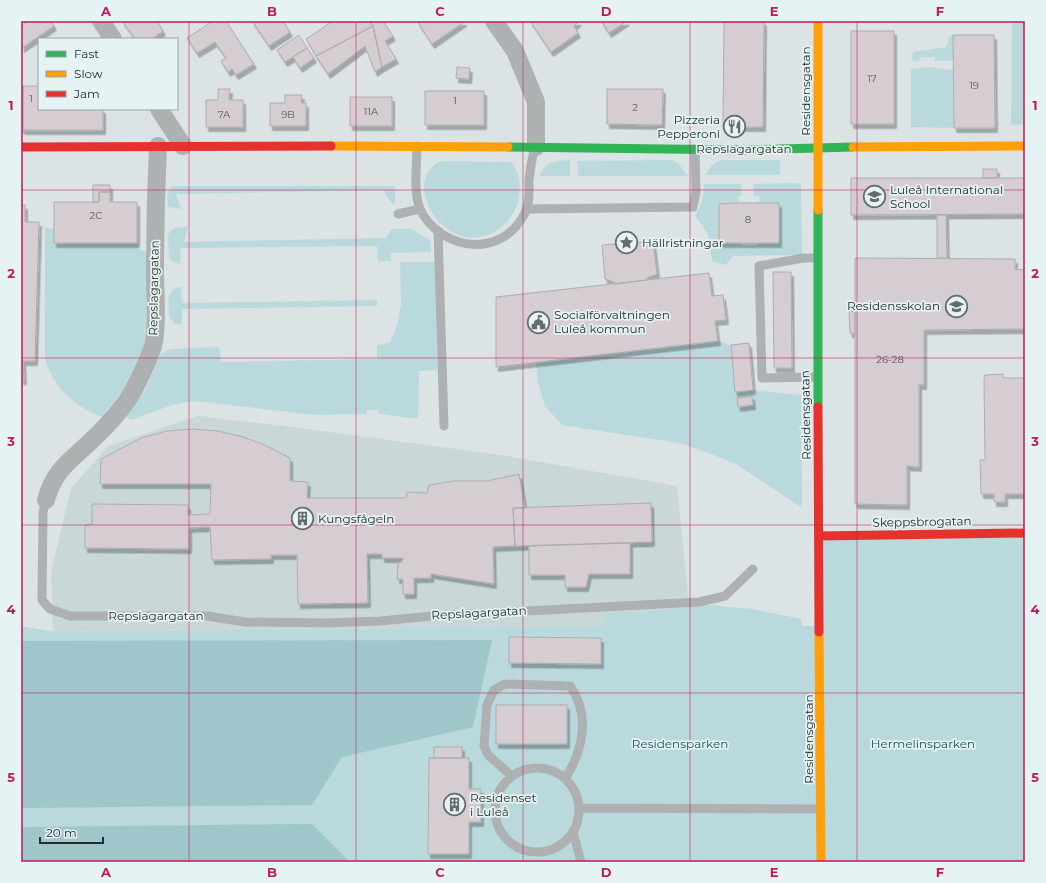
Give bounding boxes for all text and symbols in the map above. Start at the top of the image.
text: A [100,3,112,19]
text: B [267,3,277,19]
text: C [435,3,445,19]
text: D [601,3,612,19]
text: E [770,3,779,19]
text: F [936,3,944,19]
legend [38,38,178,110]
text: Fast [74,46,99,61]
street label: Residensgatan [798,46,813,136]
text: Slow [74,66,103,81]
house number: 17 [867,72,877,85]
house number: 19 [969,79,979,92]
text: Jam [73,86,100,101]
house number: 1 [29,92,33,105]
house number: 1 [453,94,457,107]
text: 1 [8,97,14,113]
text: 1 [1032,97,1038,113]
house number: 2 [632,101,638,114]
house number: 11A [364,105,379,118]
house number: 7A [218,108,231,121]
house number: 9B [281,108,295,121]
place label: Pizzeria Pepperoni [657,112,720,141]
restaurant icon: Pizzeria Pepperoni [722,114,748,140]
street label: Repslagargatan [696,141,792,156]
place label: Luleå International School [890,182,1003,211]
school or university icon: Luleå International School [862,184,888,210]
house number: 2C [90,209,102,222]
house number: 8 [745,213,751,226]
place icon: Hällristningar [614,230,640,256]
place label: Hällristningar [642,235,724,250]
street label: Repslagargatan [145,240,162,336]
text: 2 [7,265,15,281]
text: 2 [1031,265,1039,281]
school or university icon: Residensskolan [943,293,969,319]
place label: Residensskolan [847,298,940,313]
place label: Socialförvaltningen Luleå kommun [554,307,670,336]
public building icon: Socialförvaltningen Luleå kommun [526,309,552,335]
house number: 26-28 [876,353,904,366]
street label: Residensgatan [797,370,814,460]
text: 3 [6,433,15,449]
text: 3 [1030,433,1039,449]
building icon: Kungsfågeln [290,506,316,532]
place label: Kungsfågeln [318,511,394,526]
street label: Skeppsbrogatan [872,513,972,530]
text: 4 [7,601,16,617]
text: 4 [1031,601,1040,617]
street label: Repslagargatan [431,603,527,622]
street label: Repslagargatan [108,608,204,623]
street label: Residensgatan [801,694,816,784]
park label: Residensparken [632,736,728,751]
park label: Hermelinsparken [871,736,975,751]
text: 5 [7,769,15,785]
text: 5 [1031,769,1039,785]
place label: Residenset i Luleå [470,790,537,819]
building icon: Residenset i Luleå [442,792,468,818]
scale bar [40,819,103,845]
text: 20 m [46,825,77,840]
text: A [100,864,112,880]
text: B [267,864,277,880]
text: C [435,864,445,880]
text: D [601,864,612,880]
text: E [770,864,779,880]
text: F [936,864,944,880]

